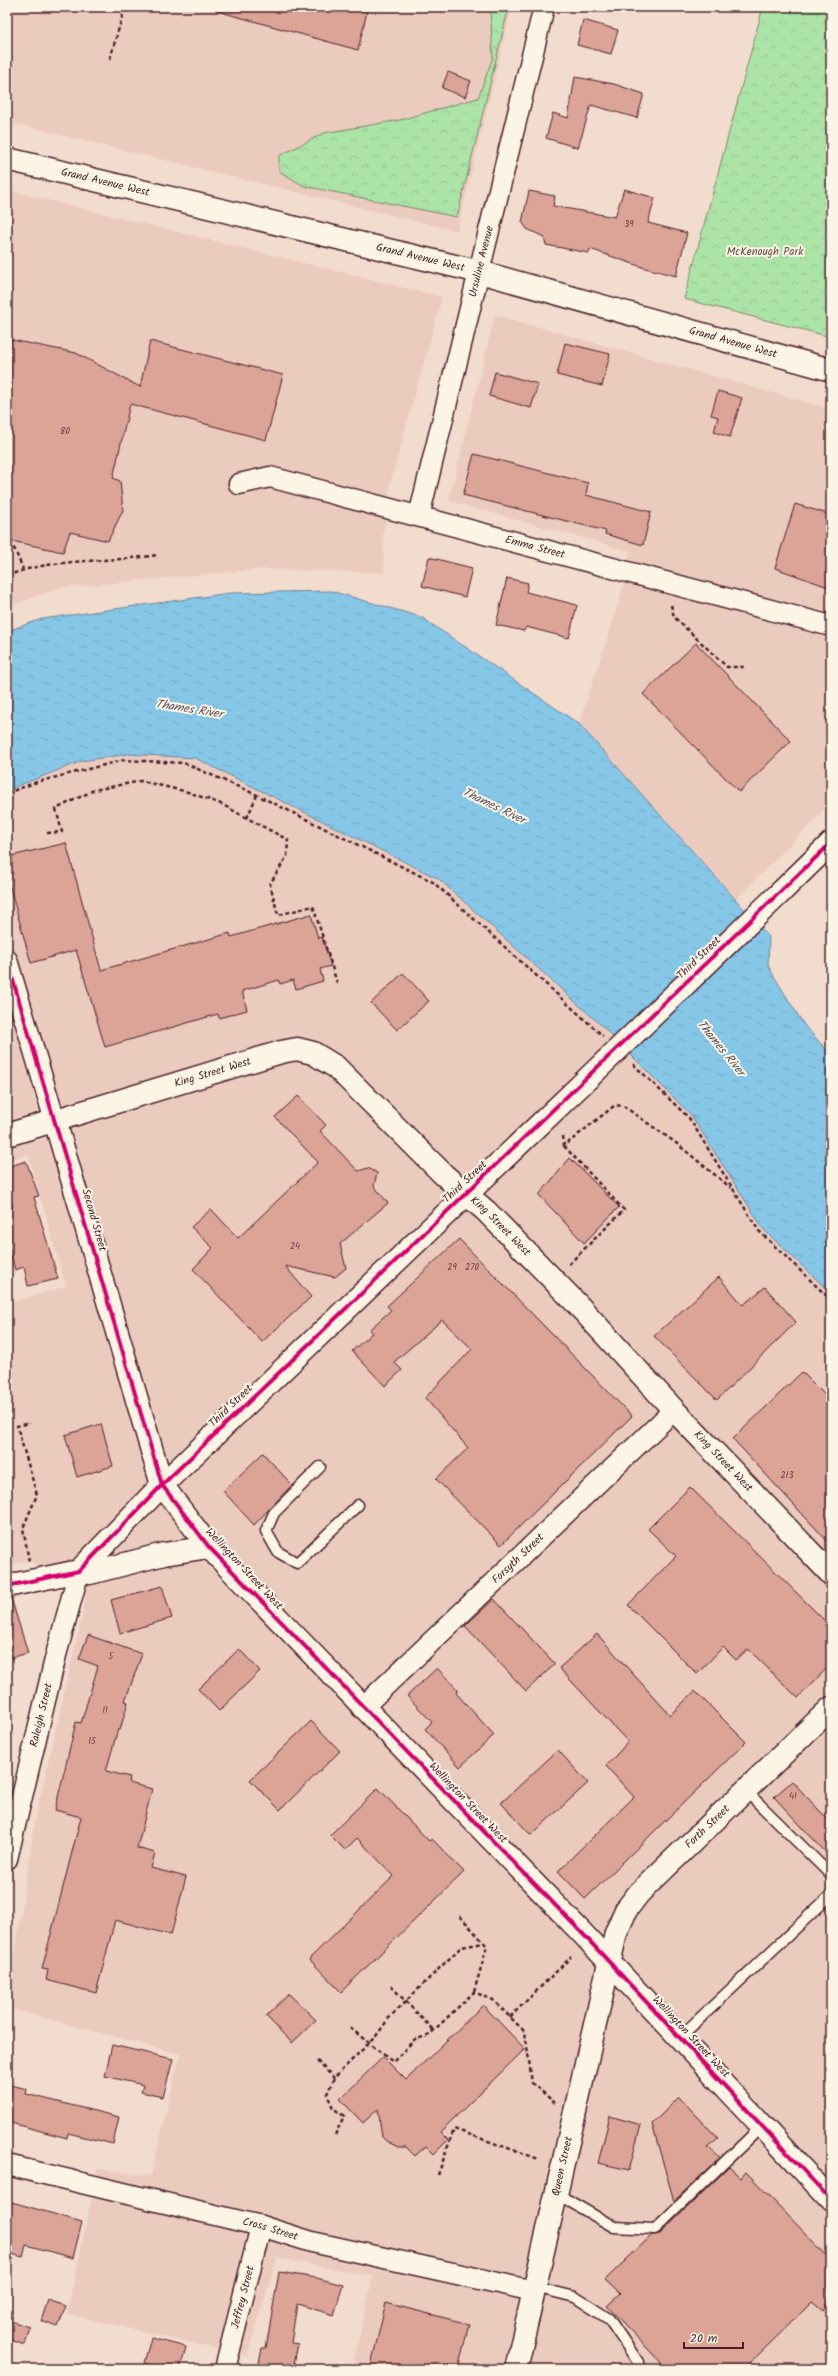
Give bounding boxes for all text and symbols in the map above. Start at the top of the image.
street label: Grand Avenue West [59,163,152,202]
house number: 39 [624,217,634,232]
street label: Ursuline Avenue [464,224,499,299]
street label: Grand Avenue West [374,238,467,277]
park label: McKenough Park [727,243,804,261]
street label: Grand Avenue West [687,322,780,364]
house number: 80 [60,424,70,439]
street label: Emma Street [503,531,568,564]
water label: Thames River [154,694,227,724]
water label: Thames River [459,783,531,831]
street label: Third Street [673,932,726,984]
water label: Thames River [692,1016,752,1083]
street label: King Street West [172,1052,254,1093]
street label: Third Street [438,1156,492,1208]
street label: Second Street [76,1187,112,1254]
street label: King Street West [466,1192,535,1261]
house number: 24 [290,1239,300,1254]
house number: 29 [447,1260,457,1275]
house number: 270 [465,1260,479,1275]
street label: Third Street [205,1380,258,1432]
street label: King Street West [689,1426,758,1497]
house number: 213 [780,1468,794,1483]
street label: Wellington Street West [201,1524,288,1615]
street label: Forsyth Street [488,1529,549,1588]
house number: 5 [109,1649,115,1664]
street label: Raleigh Street [25,1680,58,1749]
house number: 11 [102,1703,108,1718]
house number: 15 [88,1734,97,1749]
street label: Wellington Street West [424,1758,512,1848]
house number: 41 [789,1789,797,1804]
street label: Forth Street [681,1800,735,1853]
street label: Wellington Street West [648,1992,735,2083]
street label: Queen Street [547,2134,578,2198]
street label: Cross Street [241,2213,301,2246]
street label: Jeffrey Street [226,2263,260,2331]
scale bar [684,2324,743,2350]
text: 20 m [690,2329,718,2348]

